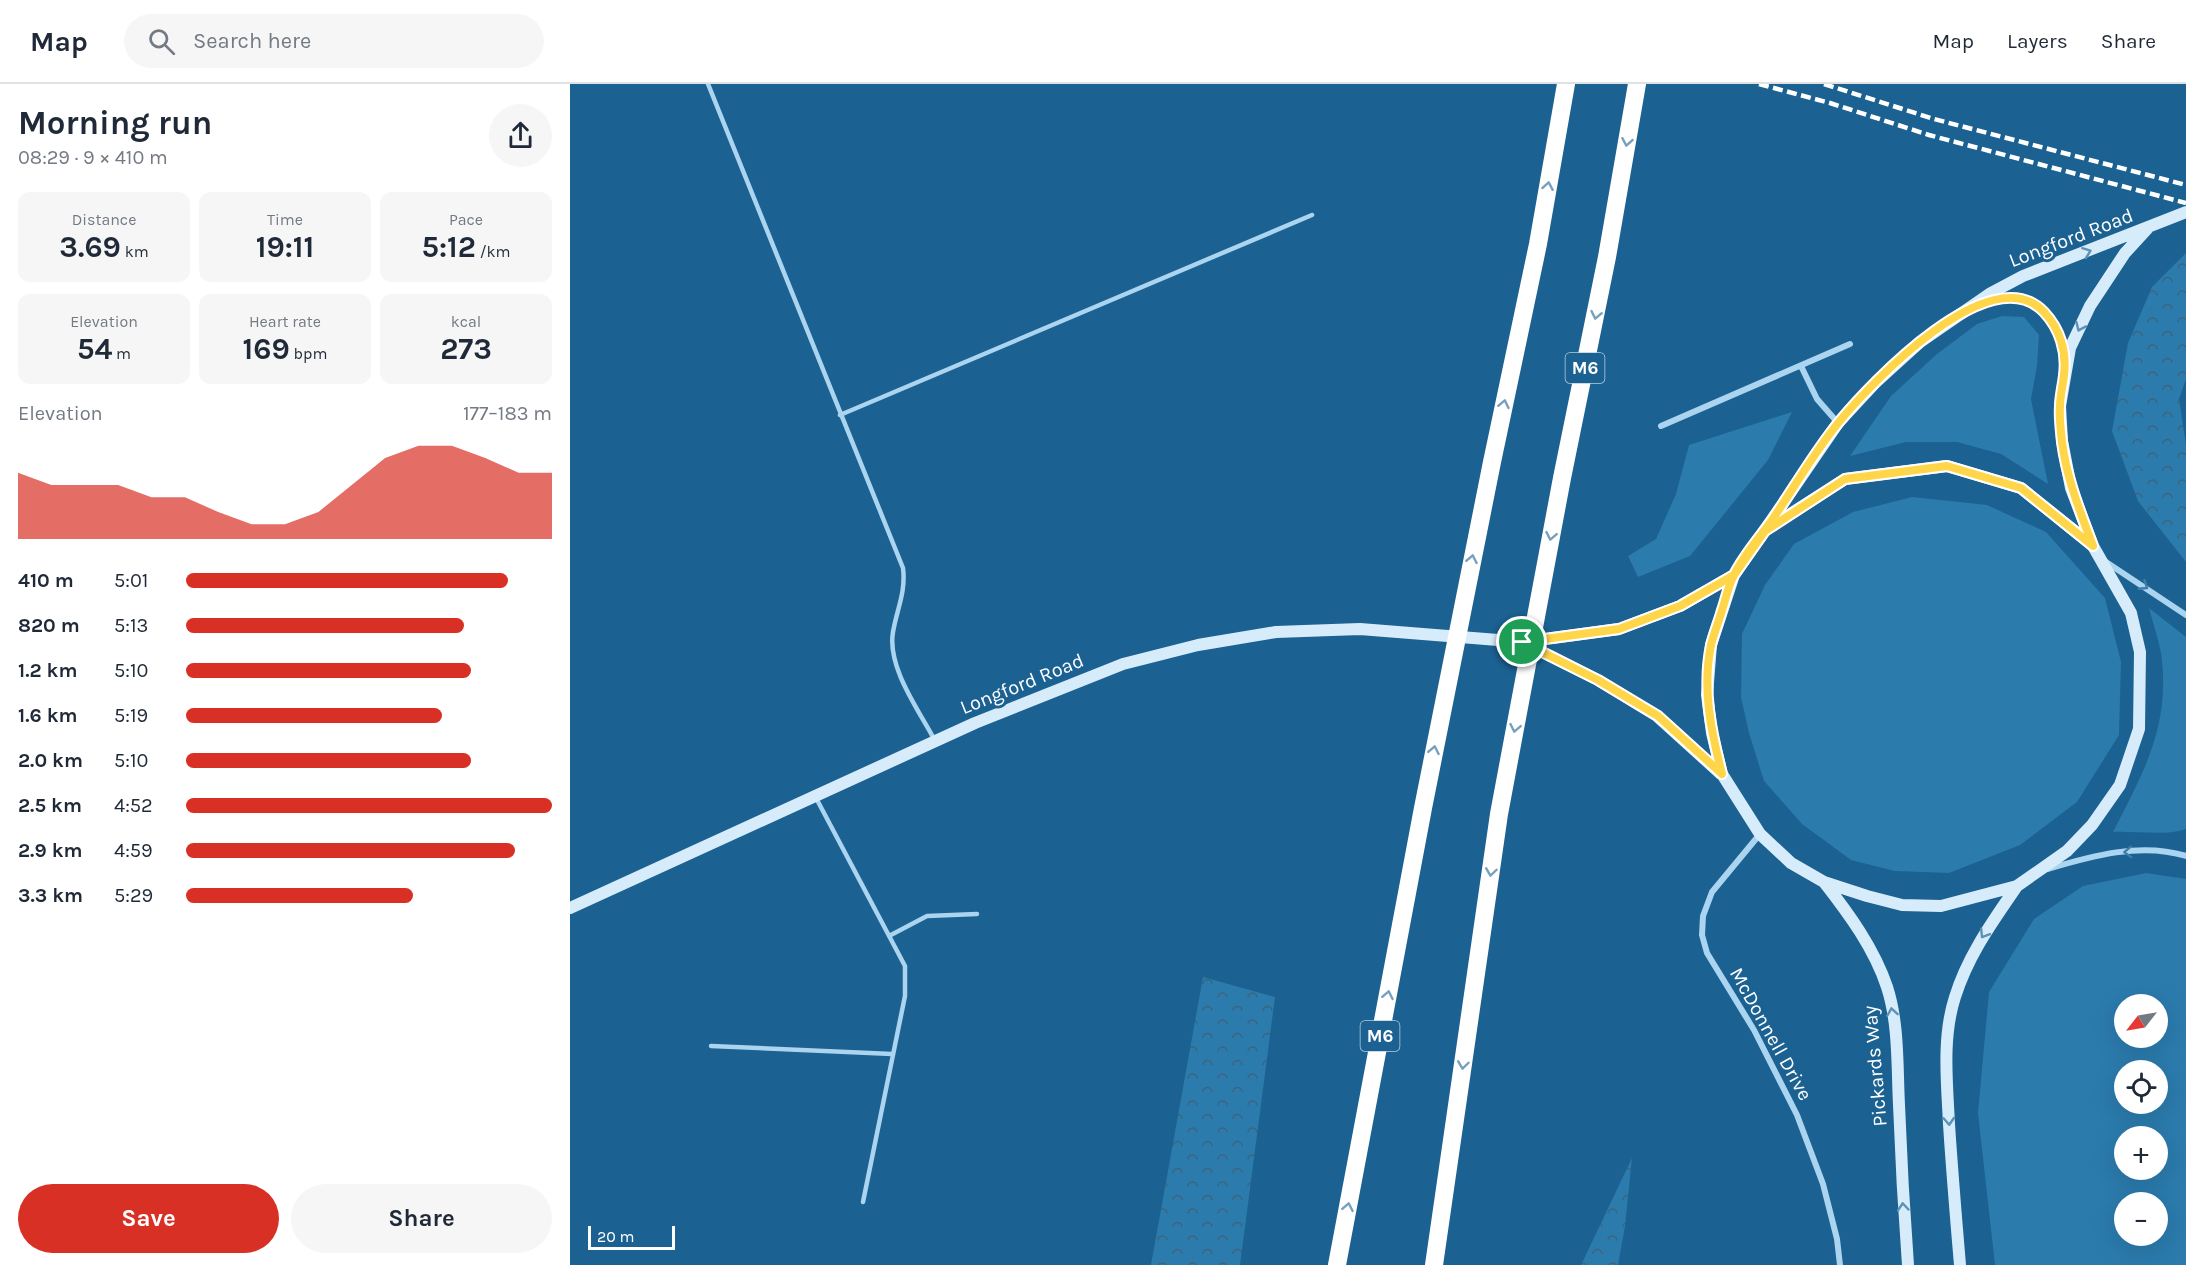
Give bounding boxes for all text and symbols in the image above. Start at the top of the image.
search box [124,14,544,68]
text: Map [30,25,88,58]
icon: search [145,25,178,58]
text: Search here [193,28,311,54]
text: Map [1932,29,1974,53]
text: Layers [2007,29,2068,53]
text: Share [2101,29,2156,53]
text: Morning run [18,104,212,142]
button: share [489,104,552,167]
one-way arrow [1622,137,1634,146]
text: 08:29 · 9 × 410 m [18,146,168,169]
one-way arrow [1542,182,1554,191]
street label: Longford Road [2006,204,2136,272]
text: Distance [72,210,136,229]
text: Time [267,210,303,229]
text: Pace [449,210,483,229]
text: 3.69 [59,229,121,265]
text: 19:11 [256,229,314,265]
text: 5:12 [421,229,476,265]
text: km [121,242,149,261]
text: /km [476,242,511,261]
one-way arrow [2081,246,2092,259]
one-way arrow [1590,309,1603,319]
text: Elevation [70,312,138,331]
text: Heart rate [249,312,321,331]
text: kcal [451,312,481,331]
one-way arrow [2075,321,2087,332]
text: 54 [77,331,112,367]
text: 169 [243,331,290,367]
text: 273 [440,331,492,367]
text: m [112,344,131,363]
text: bpm [290,344,327,363]
road number: M6 [1566,353,1604,383]
one-way arrow [1497,400,1510,410]
text: Elevation [18,402,103,425]
text: 177–183 m [463,402,552,425]
one-way arrow [1545,531,1558,541]
one-way arrow [1465,554,1478,564]
text: 410 m [18,569,74,592]
text: 5:01 [114,569,148,592]
one-way arrow [2137,579,2148,590]
text: 820 m [18,614,80,637]
text: 5:13 [114,614,148,637]
pin [1496,616,1547,667]
icon: arrive [1505,625,1538,658]
street label: Longford Road [957,649,1087,719]
text: 1.2 km [18,659,77,682]
text: 5:10 [114,659,148,682]
text: 1.6 km [18,704,77,727]
text: 5:19 [114,704,148,727]
one-way arrow [1510,723,1522,732]
one-way arrow [1427,746,1440,756]
text: 2.0 km [18,749,83,772]
text: 5:10 [114,749,148,772]
text: 2.5 km [18,794,82,817]
text: 4:52 [114,794,153,817]
text: 2.9 km [18,839,82,862]
text: 4:59 [114,839,153,862]
one-way arrow [2123,846,2132,858]
one-way arrow [1486,867,1498,876]
text: 3.3 km [18,884,83,907]
text: 5:29 [114,884,153,907]
one-way arrow [1980,928,1992,938]
street label: McDonnell Drive [1725,963,1817,1105]
one-way arrow [1381,990,1394,1000]
north arrow [2114,994,2168,1048]
map controls [2114,994,2168,1246]
street label: Pickards Way [1858,1004,1892,1128]
one-way arrow [1887,1008,1899,1017]
road number: M6 [1360,1021,1400,1051]
one-way arrow [1458,1060,1470,1069]
button: locate [2114,1060,2168,1114]
one-way arrow [1943,1117,1956,1126]
button: + [2114,1126,2168,1180]
button: Save [18,1184,279,1253]
button: Share [291,1184,552,1253]
button: − [2114,1192,2168,1246]
one-way arrow [1897,1202,1910,1211]
one-way arrow [1341,1203,1354,1213]
scale bar [588,1223,675,1250]
text: 20 m [597,1227,635,1246]

